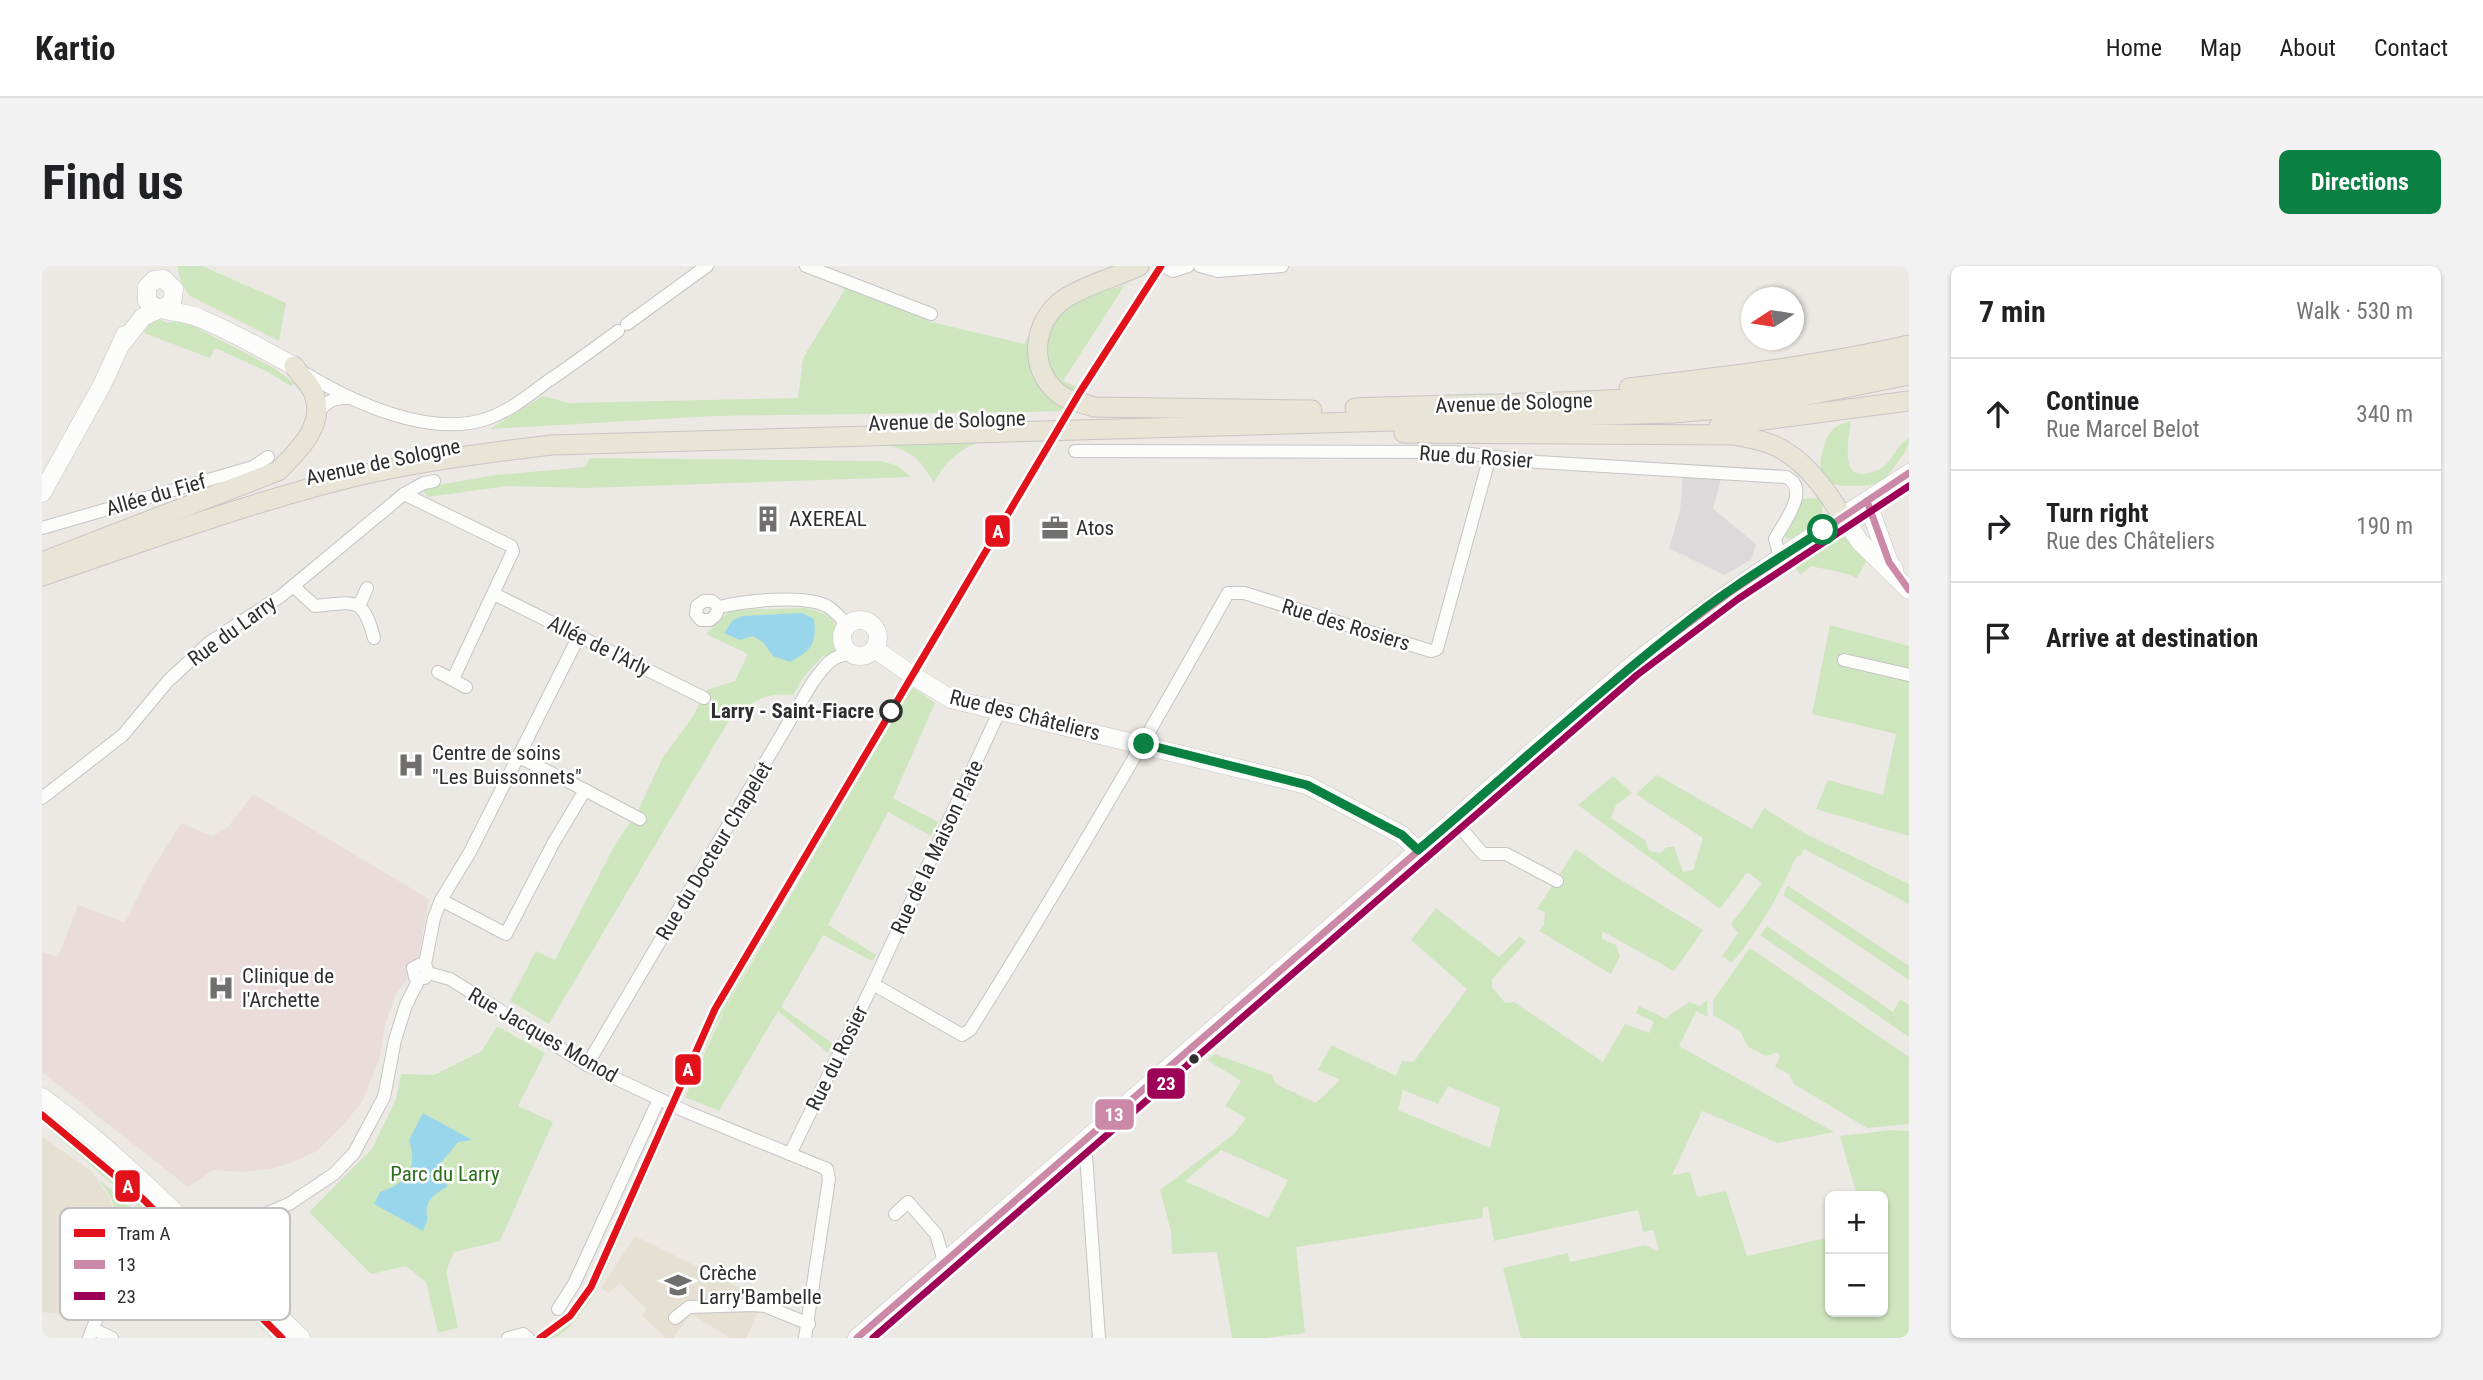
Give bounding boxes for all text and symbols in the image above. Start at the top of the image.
text: Kartio [35,29,115,68]
text: Home [2106,34,2162,62]
text: Map [2200,34,2242,62]
text: About [2280,34,2336,62]
text: Contact [2374,34,2448,62]
button: Directions [2279,150,2441,214]
text: Find us [42,154,184,211]
north arrow [1741,287,1804,350]
text: 7 min [1979,294,2046,329]
text: Walk · 530 m [2296,298,2413,325]
text: Continue [2046,386,2139,416]
street label: Avenue de Sologne [1435,388,1593,418]
icon: ahead [1979,395,2017,433]
text: 340 m [2356,401,2413,428]
street label: Avenue de Sologne [868,406,1026,436]
text: Rue Marcel Belot [2046,416,2200,443]
street label: Avenue de Sologne [303,434,463,490]
street label: Rue du Rosier [1418,441,1534,473]
street label: Allée du Fief [103,469,209,521]
text: Turn right [2046,498,2148,528]
building icon: AXEREAL [753,504,783,534]
place label: AXEREAL [789,507,867,531]
icon: right [1979,507,2017,545]
office icon: Atos [1040,513,1070,543]
text: 190 m [2356,513,2413,540]
line badge: A [984,514,1011,548]
route start [1807,514,1838,545]
place label: Atos [1076,516,1114,540]
text: A [992,520,1004,543]
text: Rue des Châteliers [2046,528,2215,555]
street label: Rue du Larry [183,591,281,671]
street label: Rue des Rosiers [1279,594,1413,656]
street label: Allée de l'Arly [544,611,654,681]
icon: arrive [1979,619,2017,657]
text: Arrive at destination [2046,623,2258,653]
street label: Rue des Châteliers [947,685,1103,745]
place label: Larry - Saint-Fiacre [711,699,874,723]
marker: Larry - Saint-Fiacre [880,700,902,722]
route end [1128,728,1159,759]
place label: Centre de soins "Les Buissonnets" [432,741,582,789]
hospital icon: Centre de soins "Les Buissonnets" [396,750,426,780]
street label: Rue de la Maison Plate [886,756,988,938]
street label: Rue du Docteur Chapelet [651,757,777,945]
place label: Clinique de l'Archette [242,964,334,1012]
hospital icon: Clinique de l'Archette [206,973,236,1003]
street label: Rue Jacques Monod [464,983,622,1087]
street label: Rue du Rosier [801,1002,873,1114]
unlabelled marker [1187,1052,1201,1066]
line badge: A [674,1053,702,1086]
text: A [682,1058,694,1081]
line badge: 23 [1146,1067,1186,1100]
text: 23 [1156,1072,1176,1095]
line badge: 13 [1094,1098,1135,1131]
text: 13 [1104,1103,1124,1126]
park label: Parc du Larry [390,1162,500,1186]
line badge: A [114,1169,141,1203]
text: A [122,1175,134,1198]
map controls [1825,1191,1888,1317]
button: + [1825,1191,1888,1254]
legend [60,1208,290,1320]
text: Tram A [117,1222,170,1245]
text: 13 [117,1253,136,1276]
button: − [1825,1254,1888,1317]
place label: Crèche Larry'Bambelle [699,1261,822,1309]
school or university icon: Crèche Larry'Bambelle [663,1270,693,1300]
text: 23 [117,1285,136,1308]

